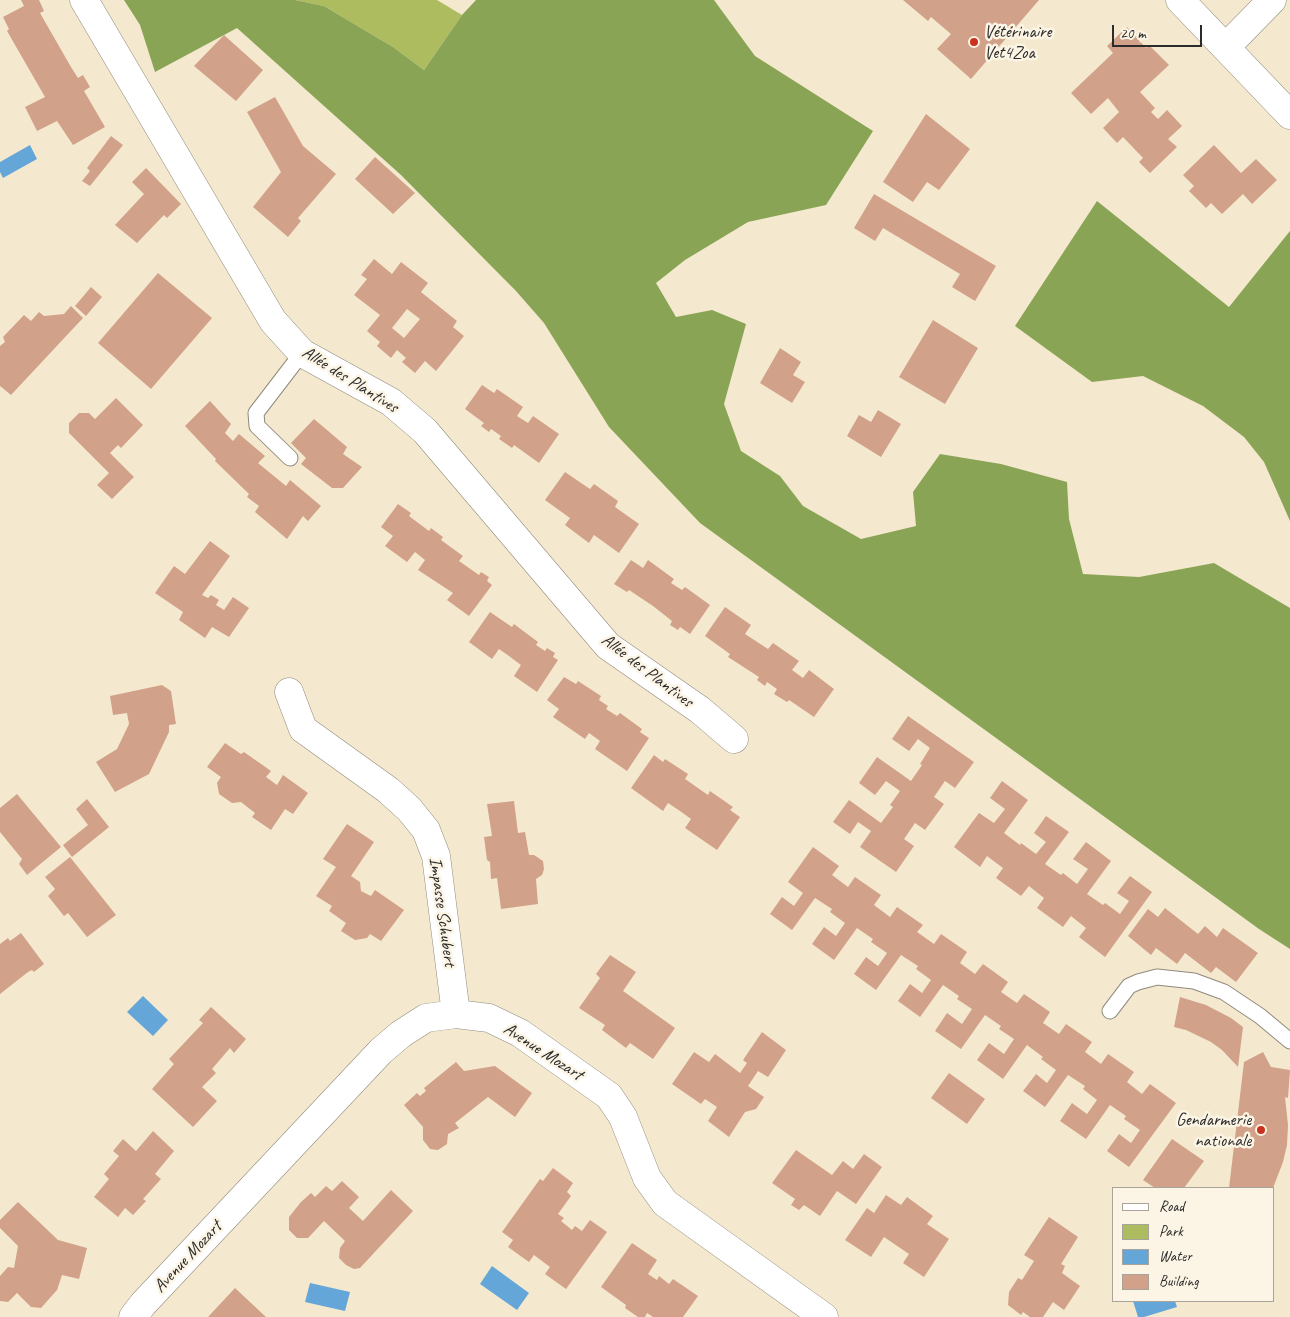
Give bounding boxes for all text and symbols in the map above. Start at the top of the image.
scale bar [1115,15,1205,47]
place label: Vétérinaire Vet4Zoa [984,21,1051,64]
text: 20 m [1120,24,1146,43]
marker: Vétérinaire Vet4Zoa [968,36,980,48]
street label: Allée des Plantives [298,342,402,418]
street label: Allée des Plantives [597,629,697,713]
street label: Impasse Schubert [424,856,460,968]
street label: Avenue Mozart [499,1018,587,1086]
place label: Gendarmerie nationale [1176,1109,1251,1152]
marker: Gendarmerie nationale [1255,1124,1267,1136]
legend [1112,1187,1275,1302]
text: Road [1159,1197,1184,1216]
street label: Avenue Mozart [149,1217,227,1297]
text: Park [1159,1222,1183,1241]
text: Water [1159,1247,1192,1266]
text: Building [1159,1272,1198,1291]

